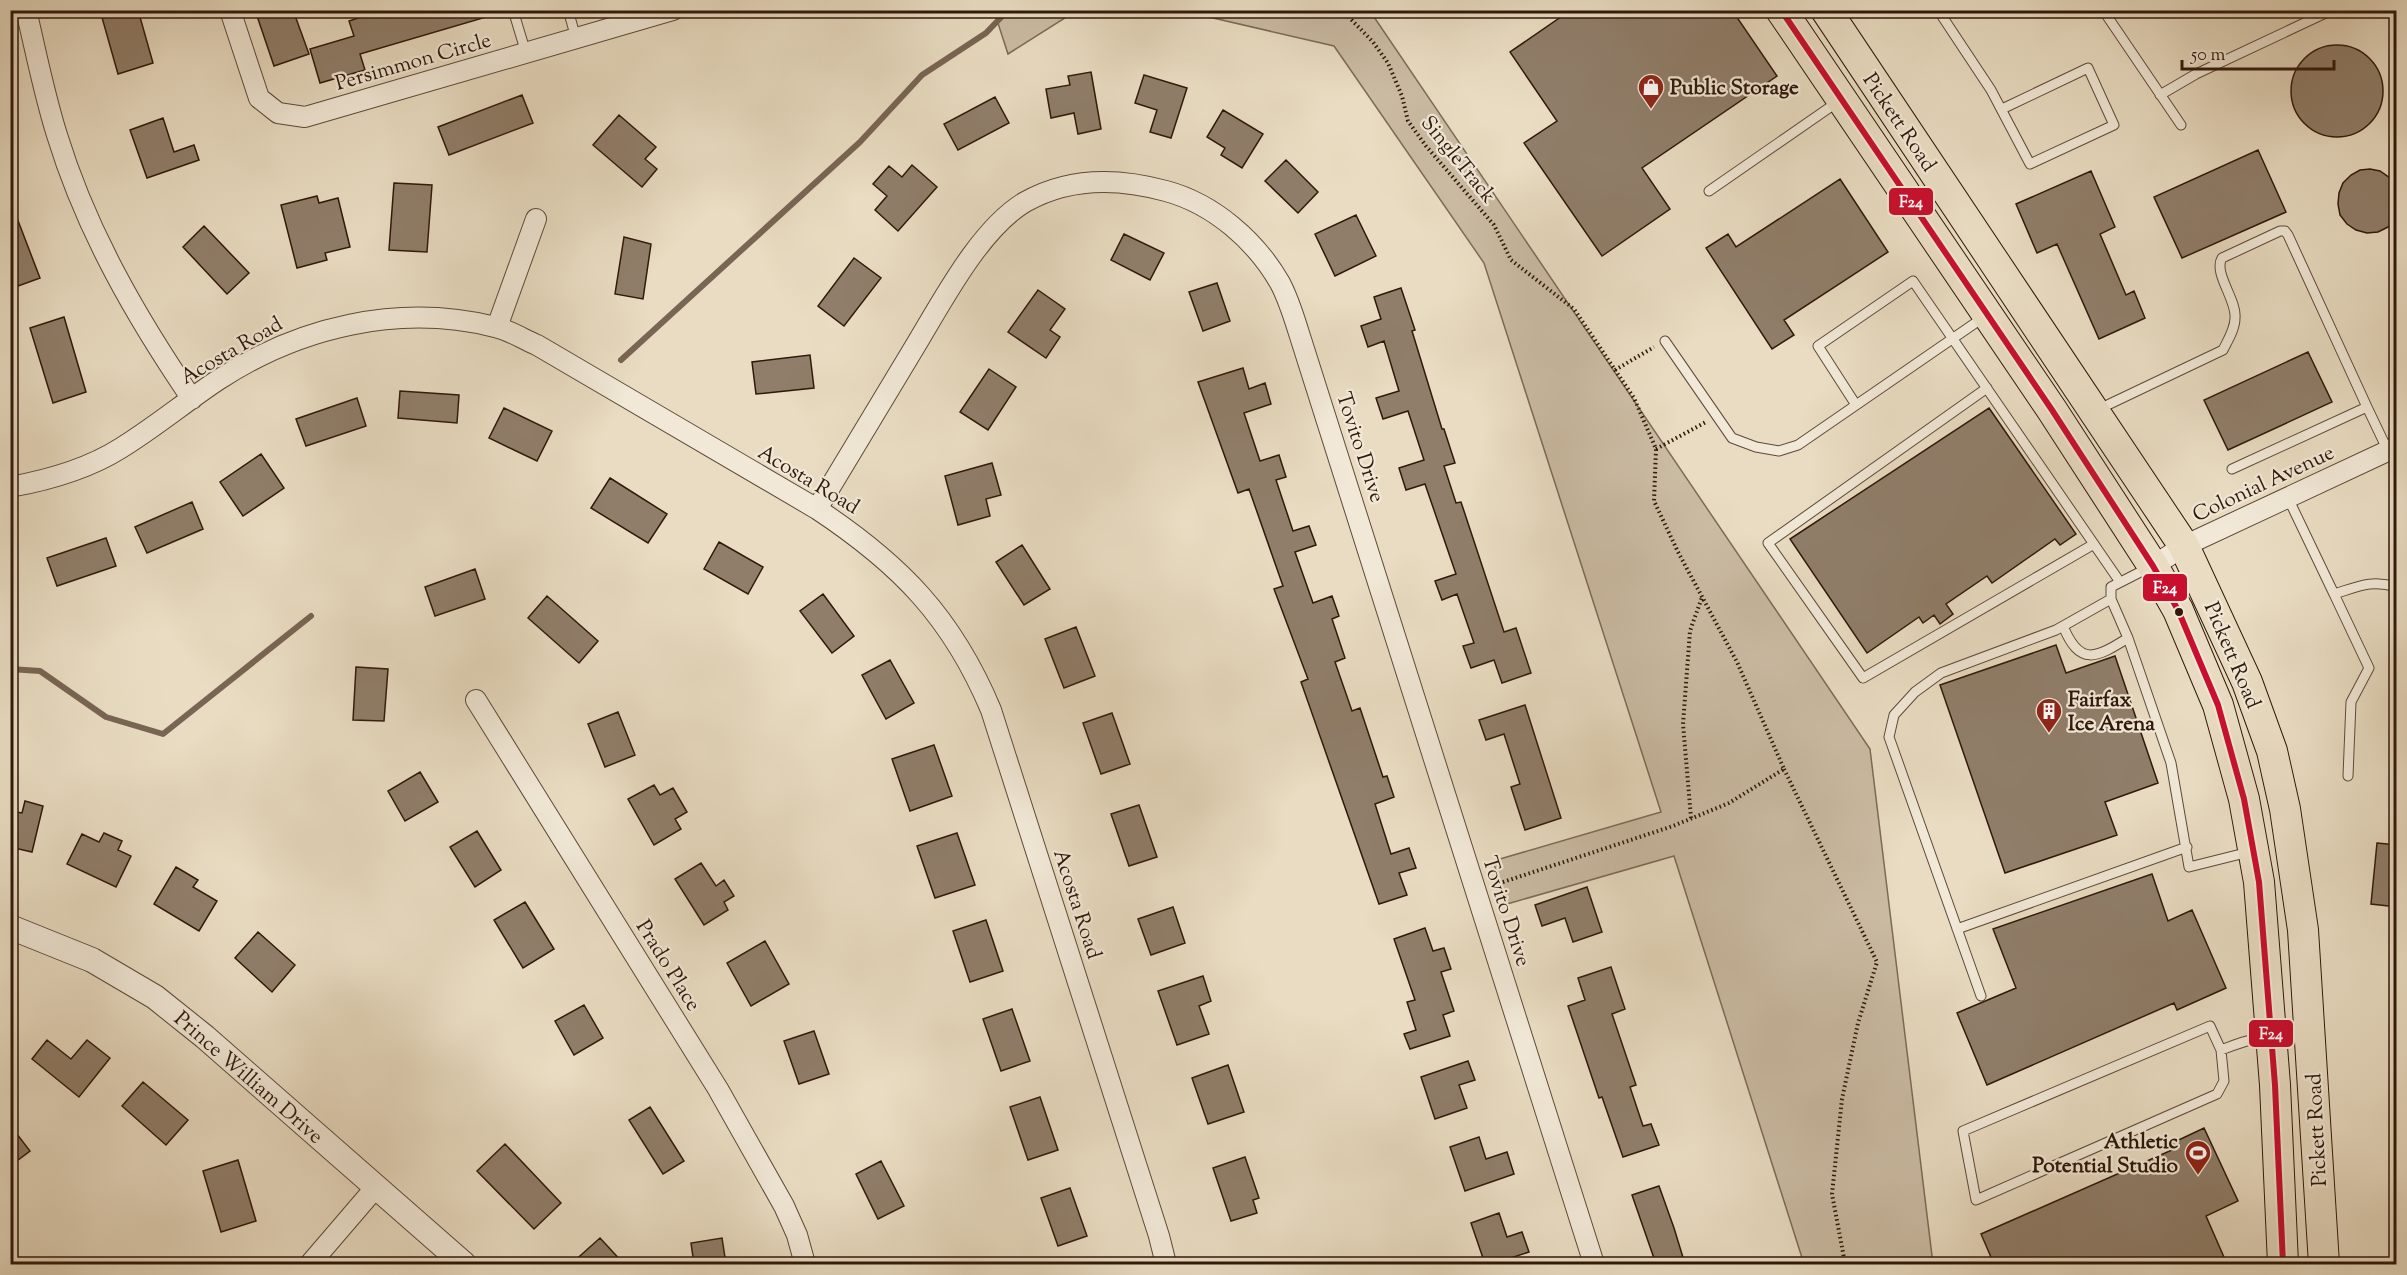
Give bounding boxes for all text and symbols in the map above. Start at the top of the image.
street label: Persimmon Circle [332,26,495,100]
scale bar [2182,33,2334,71]
text: 50 m [2190,43,2226,69]
street label: Pickett Road [1854,68,1943,179]
shop icon: Public Storage [1636,72,1666,110]
place label: Public Storage [1670,74,1799,104]
street label: SingleTrack [1413,110,1503,211]
line badge: F24 [1888,187,1934,216]
text: F24 [1899,192,1923,215]
street label: Acosta Road [175,310,289,393]
street label: Tovito Drive [1327,389,1391,507]
street label: Acosta Road [751,439,865,523]
street label: Colonial Avenue [2188,439,2340,531]
line badge: F24 [2142,573,2188,602]
text: F24 [2153,578,2177,601]
street label: Pickett Road [2195,598,2267,714]
unlabelled marker [2173,606,2185,618]
place label: Fairfax Ice Arena [2068,686,2155,740]
building icon: Fairfax Ice Arena [2034,696,2064,734]
street label: Acosta Road [1044,846,1108,963]
street label: Tovito Drive [1473,853,1537,971]
street label: Prado Place [627,915,707,1018]
street label: Prince William Drive [166,1005,329,1152]
line badge: F24 [2248,1019,2294,1048]
text: F24 [2259,1024,2283,1047]
street label: Pickett Road [2300,1072,2336,1187]
place label: Athletic Potential Studio [2032,1128,2179,1182]
sports icon: Athletic Potential Studio [2183,1138,2213,1176]

